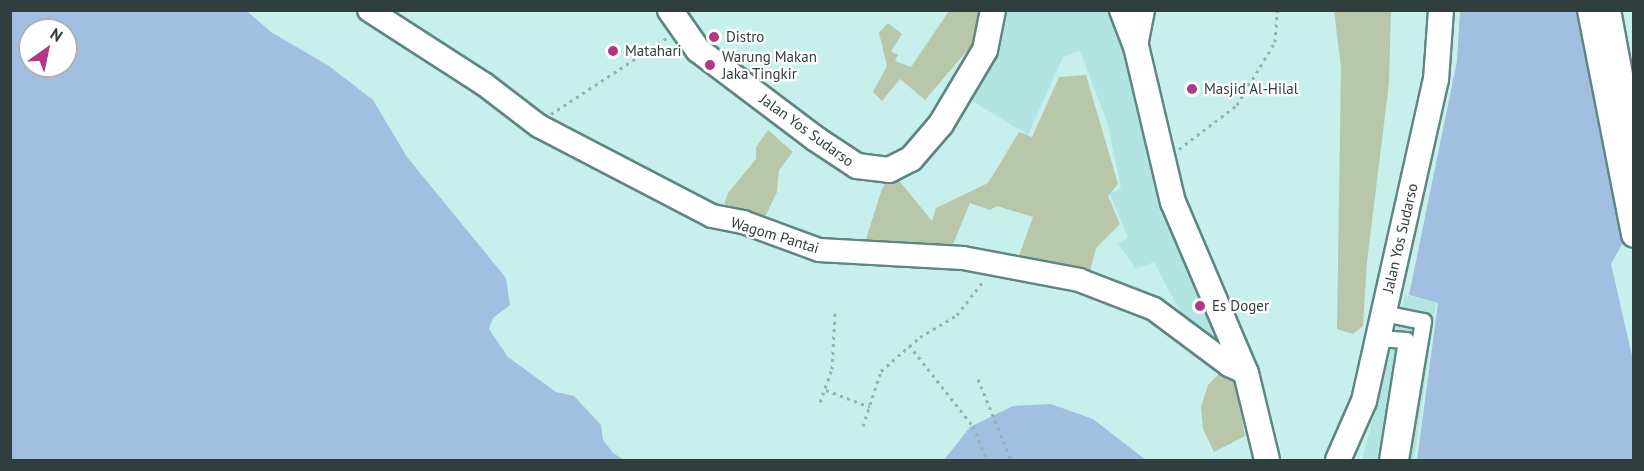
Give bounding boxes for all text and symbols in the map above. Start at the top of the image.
north arrow [18,18,78,78]
text: N [47,23,67,46]
place label: Distro [726,28,764,46]
marker: Distro [707,30,721,44]
place label: Matahari [625,42,682,60]
marker: Matahari [606,44,620,58]
place label: Warung Makan Jaka Tingkir [722,47,817,82]
marker: Warung Makan Jaka Tingkir [703,58,717,72]
place label: Masjid Al-Hilal [1204,80,1299,98]
marker: Masjid Al-Hilal [1185,82,1199,96]
street label: Jalan Yos Sudarso [756,90,858,170]
street label: Jalan Yos Sudarso [1379,181,1421,295]
street label: Wagom Pantai [729,213,821,257]
place label: Es Doger [1212,297,1269,315]
marker: Es Doger [1193,299,1207,313]

